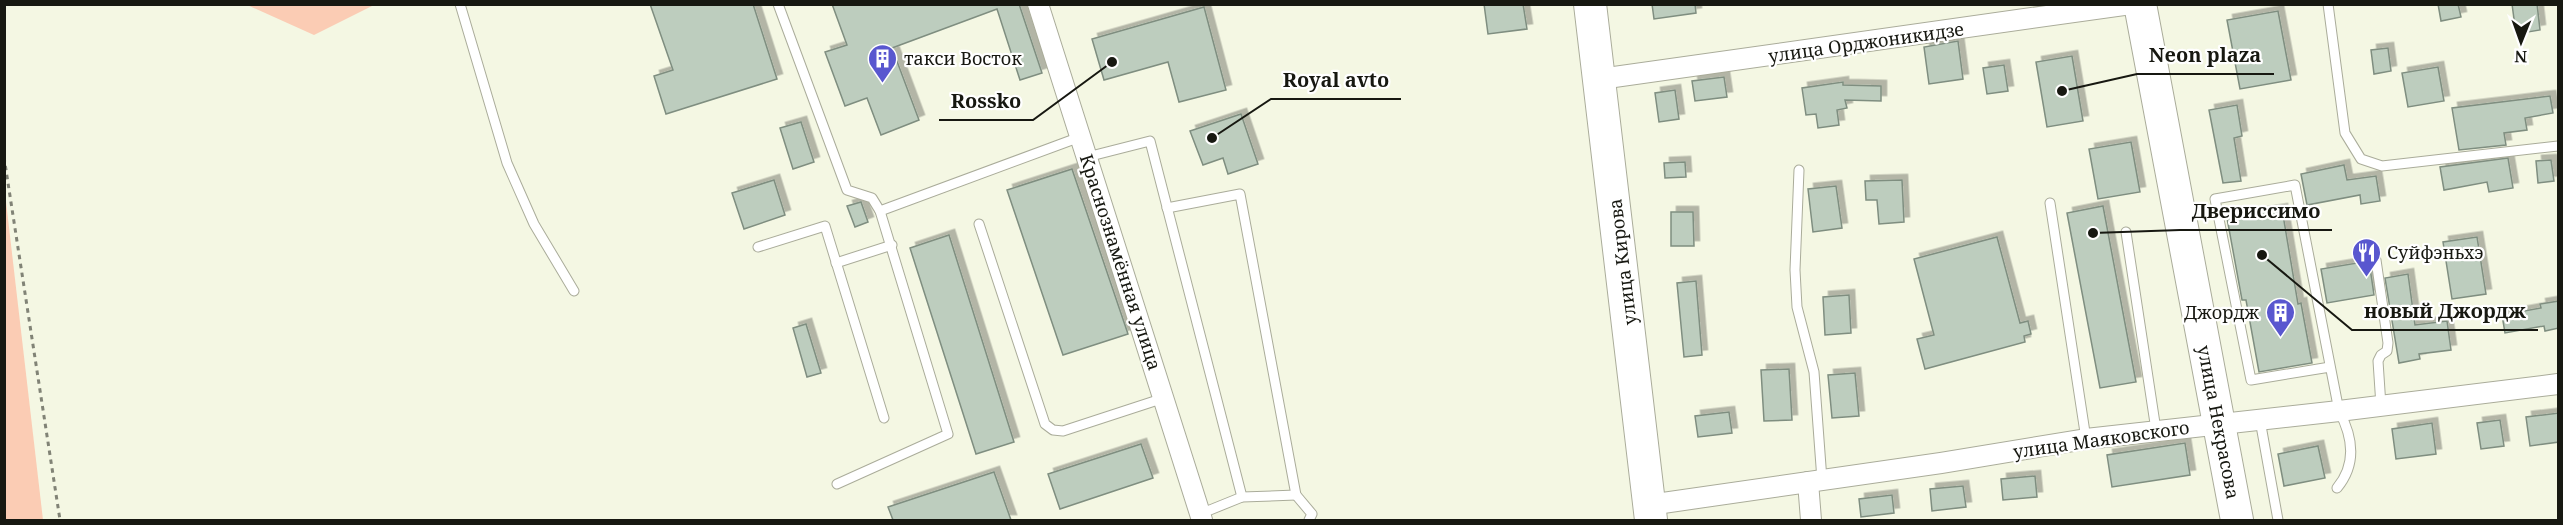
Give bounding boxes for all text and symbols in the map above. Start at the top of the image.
north arrow [2491,12,2551,72]
street label: улица Орджоникидзе [1767,16,1965,68]
callout: Neon plaza [2137,36,2274,74]
text: Neon plaza [2149,41,2261,68]
building icon: такси Восток [867,42,899,84]
place label: такси Восток [904,46,1022,70]
text: N [2514,46,2527,68]
callout: Royal avto [1271,61,1401,99]
text: Royal avto [1283,66,1389,93]
callout: Rossko [939,82,1033,120]
text: Rossko [951,87,1021,114]
street label: Краснознамённая улица [1075,151,1167,373]
callout: Двериссимо [2180,192,2332,230]
street label: улица Кирова [1602,197,1642,327]
text: Двериссимо [2192,197,2320,224]
restaurant icon: Суйфэньхэ [2350,236,2382,278]
place label: Суйфэньхэ [2387,240,2484,264]
callout: новый Джордж [2352,292,2538,330]
building icon: Джордж [2264,296,2296,338]
text: новый Джордж [2364,297,2526,324]
place label: Джордж [2184,300,2260,324]
street label: улица Некрасова [2192,343,2246,501]
street label: улица Маяковского [2011,415,2191,463]

